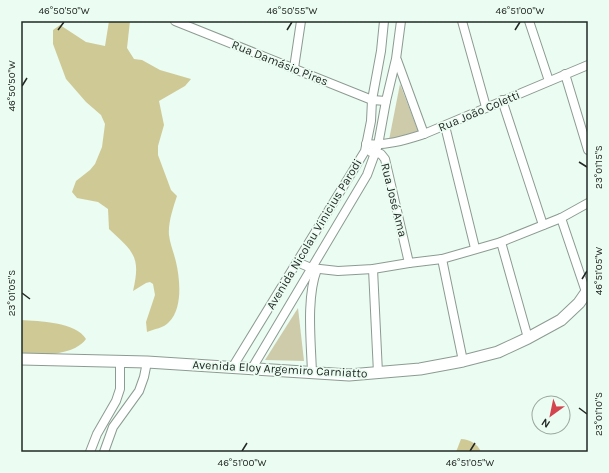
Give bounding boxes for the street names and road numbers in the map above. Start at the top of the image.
street label: Rua Damásio Pires [230,37,330,89]
street label: Rua João Coletti [436,87,522,135]
street label: Avenida Nicolau Vinicius Parodi [263,156,365,312]
street label: Rua José Ama [378,162,410,238]
street label: Avenida Eloy Argemiro Carniatto [192,357,368,381]

